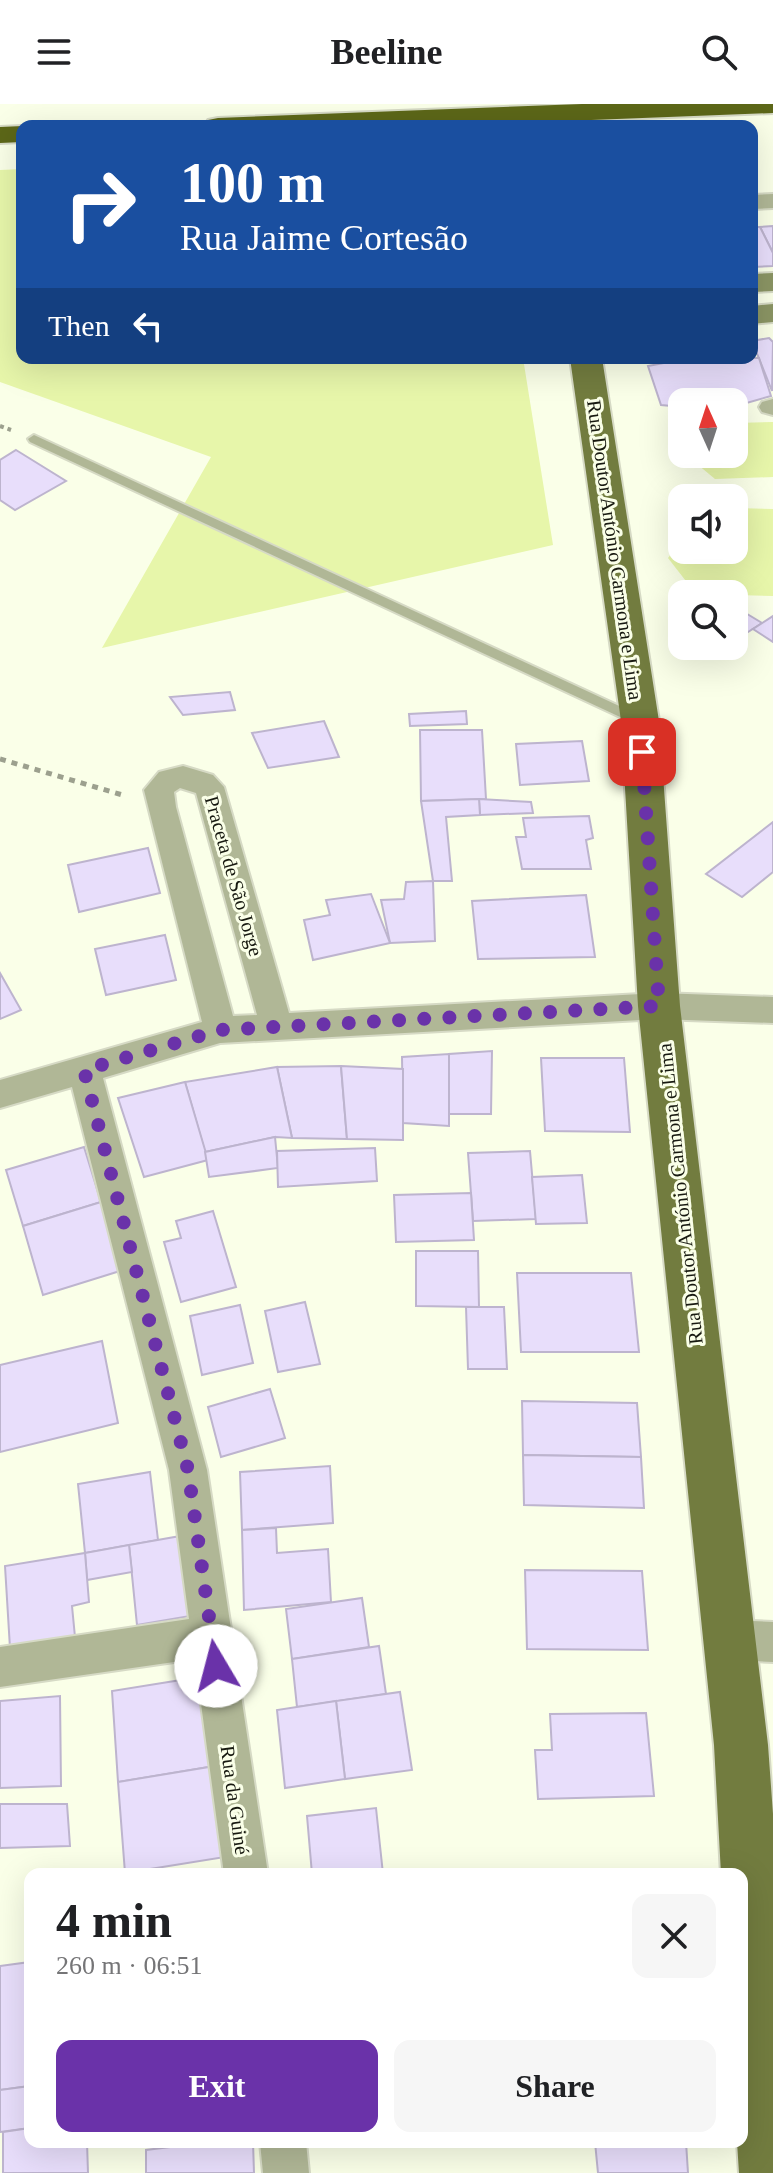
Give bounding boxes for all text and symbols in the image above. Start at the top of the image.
icon: menu [32,30,76,74]
icon: search [697,30,741,74]
text: Beeline [331,32,442,72]
icon: right [48,152,152,256]
text: 100 m [180,152,325,214]
text: Rua Jaime Cortesão [180,218,468,258]
icon: left [126,304,170,348]
text: Then [48,309,110,342]
north arrow [668,388,748,468]
map controls [668,388,748,660]
street label: Rua Doutor António Carmona e Lima [583,399,647,702]
button: sound [668,484,748,564]
button: search [668,580,748,660]
pin [608,718,676,786]
icon: arrive [620,730,664,774]
street label: Praceta de São Jorge [200,793,267,959]
street label: Rua Doutor António Carmona e Lima [653,1042,707,1346]
position arrow [174,1624,258,1708]
street label: Rua da Guiné [216,1744,254,1856]
text: 4 min [56,1894,172,1947]
button: close [632,1894,716,1978]
text: 260 m · 06:51 [56,1951,203,1980]
button: Exit [56,2040,378,2132]
button: Share [394,2040,716,2132]

